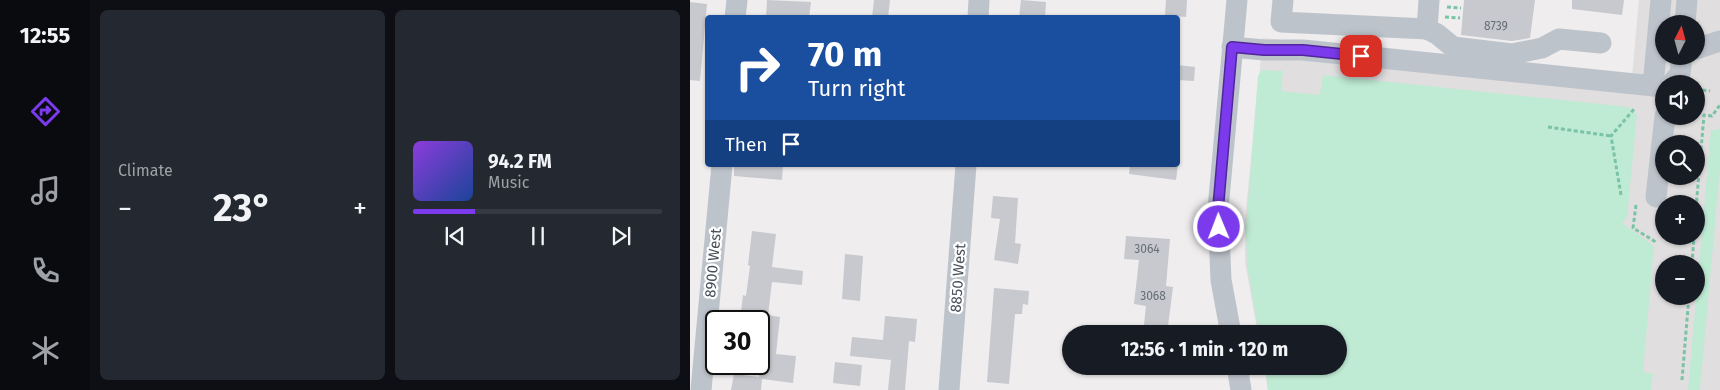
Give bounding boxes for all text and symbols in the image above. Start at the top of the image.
north arrow [1655,15,1705,65]
map controls [1655,15,1705,305]
house number: 8739 [1484,19,1508,33]
text: 12:55 [20,22,70,49]
text: 70 m [808,33,882,75]
icon: right [725,35,790,100]
pin [1340,35,1382,77]
icon: arrive [1347,42,1375,70]
text: Turn right [808,75,905,102]
button: sound [1655,75,1705,125]
icon: directions [28,94,63,129]
icon: arrive [777,130,805,158]
text: Then [725,133,767,156]
button: search [1655,135,1705,185]
text: 94.2 FM [488,150,552,173]
text: Climate [118,161,173,180]
icon: music [28,173,63,208]
text: Music [488,173,529,192]
text: 23° [213,185,272,231]
text: − [118,192,132,225]
text: + [353,192,367,225]
button: + [1655,195,1705,245]
position arrow [1192,200,1244,252]
icon: previous [441,222,469,250]
icon: pause [524,222,552,250]
icon: next [607,222,635,250]
street label: 8900 West [701,227,725,298]
street label: 8850 West [947,242,969,313]
house number: 3064 [1134,242,1160,256]
icon: phone [28,253,63,288]
button: − [1655,255,1705,305]
house number: 3068 [1140,289,1166,303]
speed limit sign: 30 [705,310,770,375]
icon: climate [28,333,63,368]
text: 12:56 · 1 min · 120 m [1121,338,1288,361]

